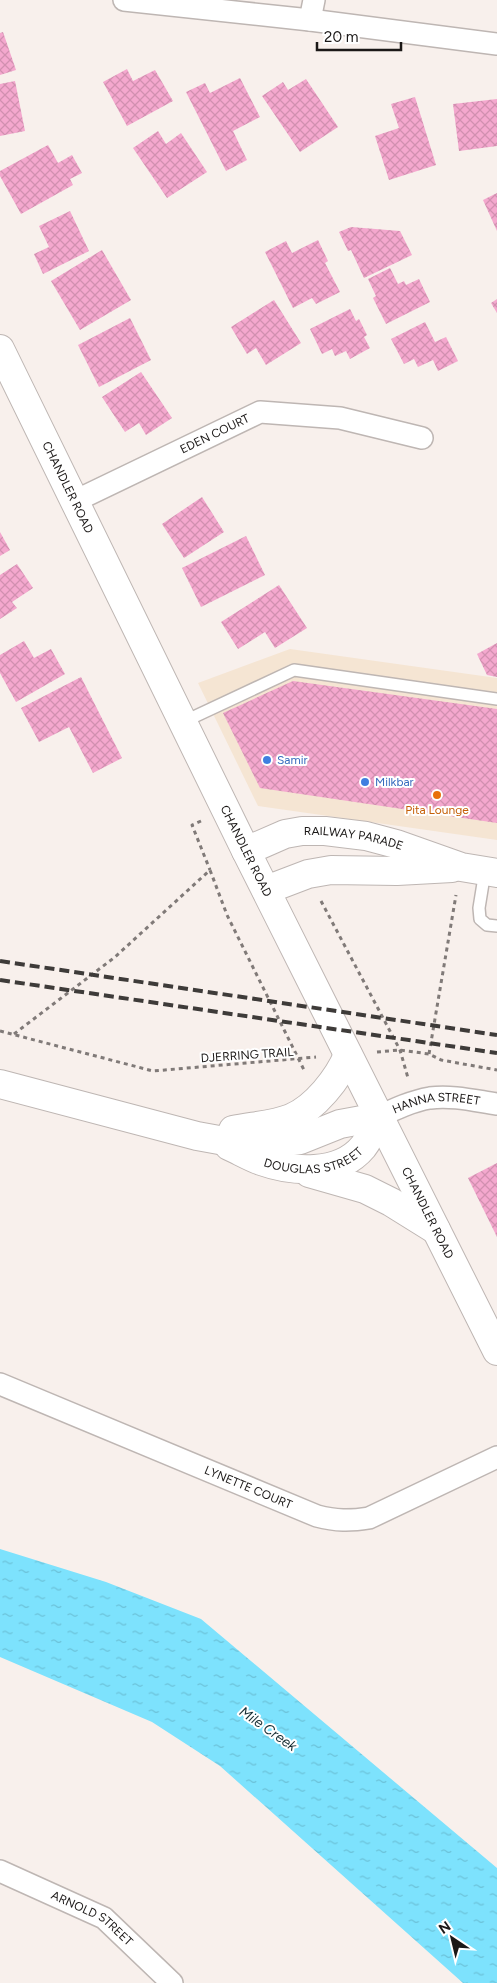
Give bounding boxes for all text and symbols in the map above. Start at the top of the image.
scale bar [317,20,401,52]
text: 20 m [324,28,358,46]
street label: EDEN COURT [178,411,252,456]
street label: CHANDLER ROAD [39,439,96,535]
place label: Samir [277,753,308,767]
marker: Samir [261,754,273,766]
place label: Milkbar [375,775,414,789]
marker: Milkbar [359,776,371,788]
marker: Pita Lounge [431,789,443,801]
street label: CHANDLER ROAD [218,803,275,899]
place label: Pita Lounge [405,803,469,817]
street label: RAILWAY PARADE [304,824,405,853]
street label: DJERRING TRAIL [200,1045,295,1065]
street label: HANNA STREET [390,1090,481,1117]
street label: DOUGLAS STREET [262,1144,366,1176]
street label: CHANDLER ROAD [399,1165,456,1261]
street label: LYNETTE COURT [202,1463,295,1512]
water label: Mile Creek [236,1703,301,1756]
street label: ARNOLD STREET [49,1888,136,1949]
north arrow [427,1913,477,1963]
text: N [436,1918,454,1938]

